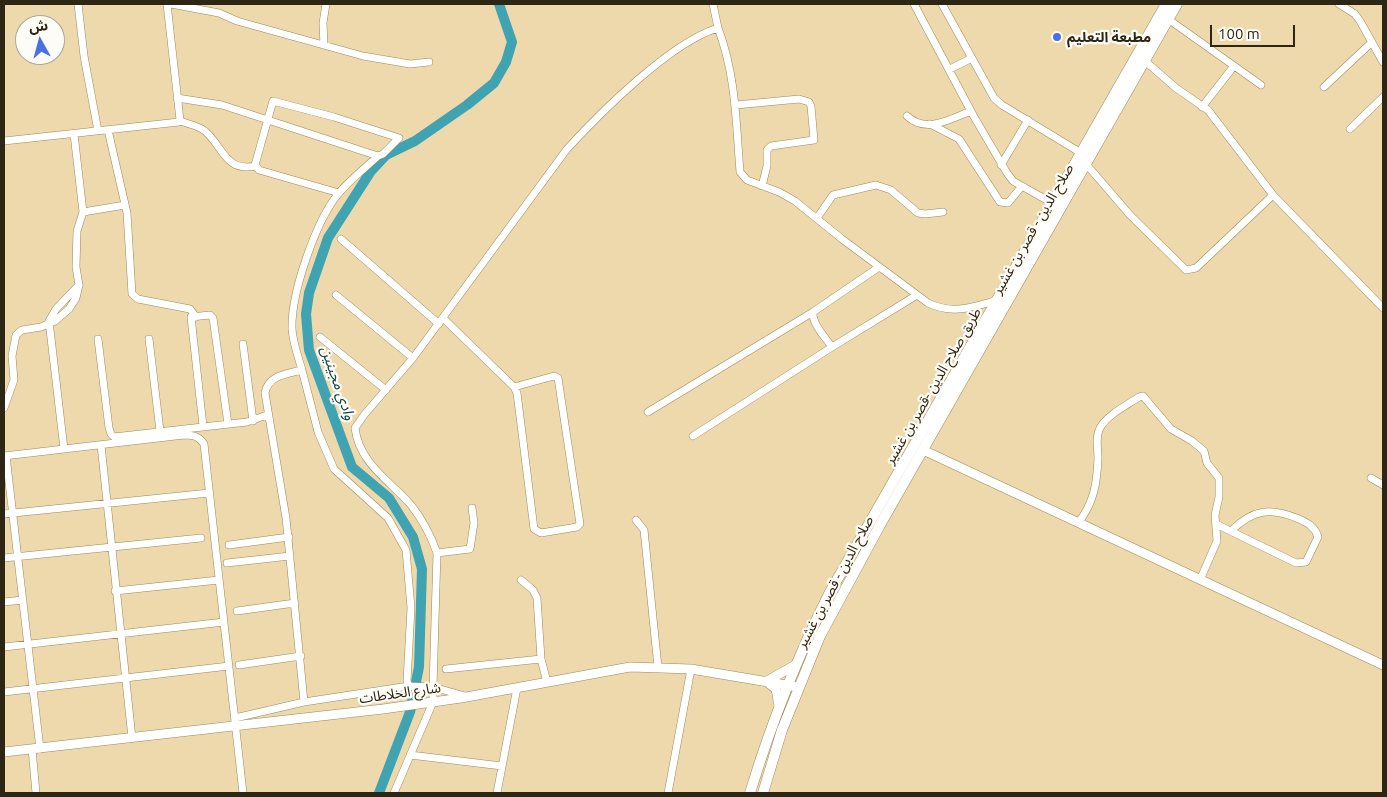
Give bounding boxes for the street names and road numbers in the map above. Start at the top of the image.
street label: صلاح الدين - قصر بن غشير [989,161,1077,297]
street label: طريق صلاح الدين -قصر بن غشير [881,305,985,467]
street label: صلاح الدين - قصر بن غشير [793,513,877,651]
street label: شارع الخلاطات [358,679,442,707]

